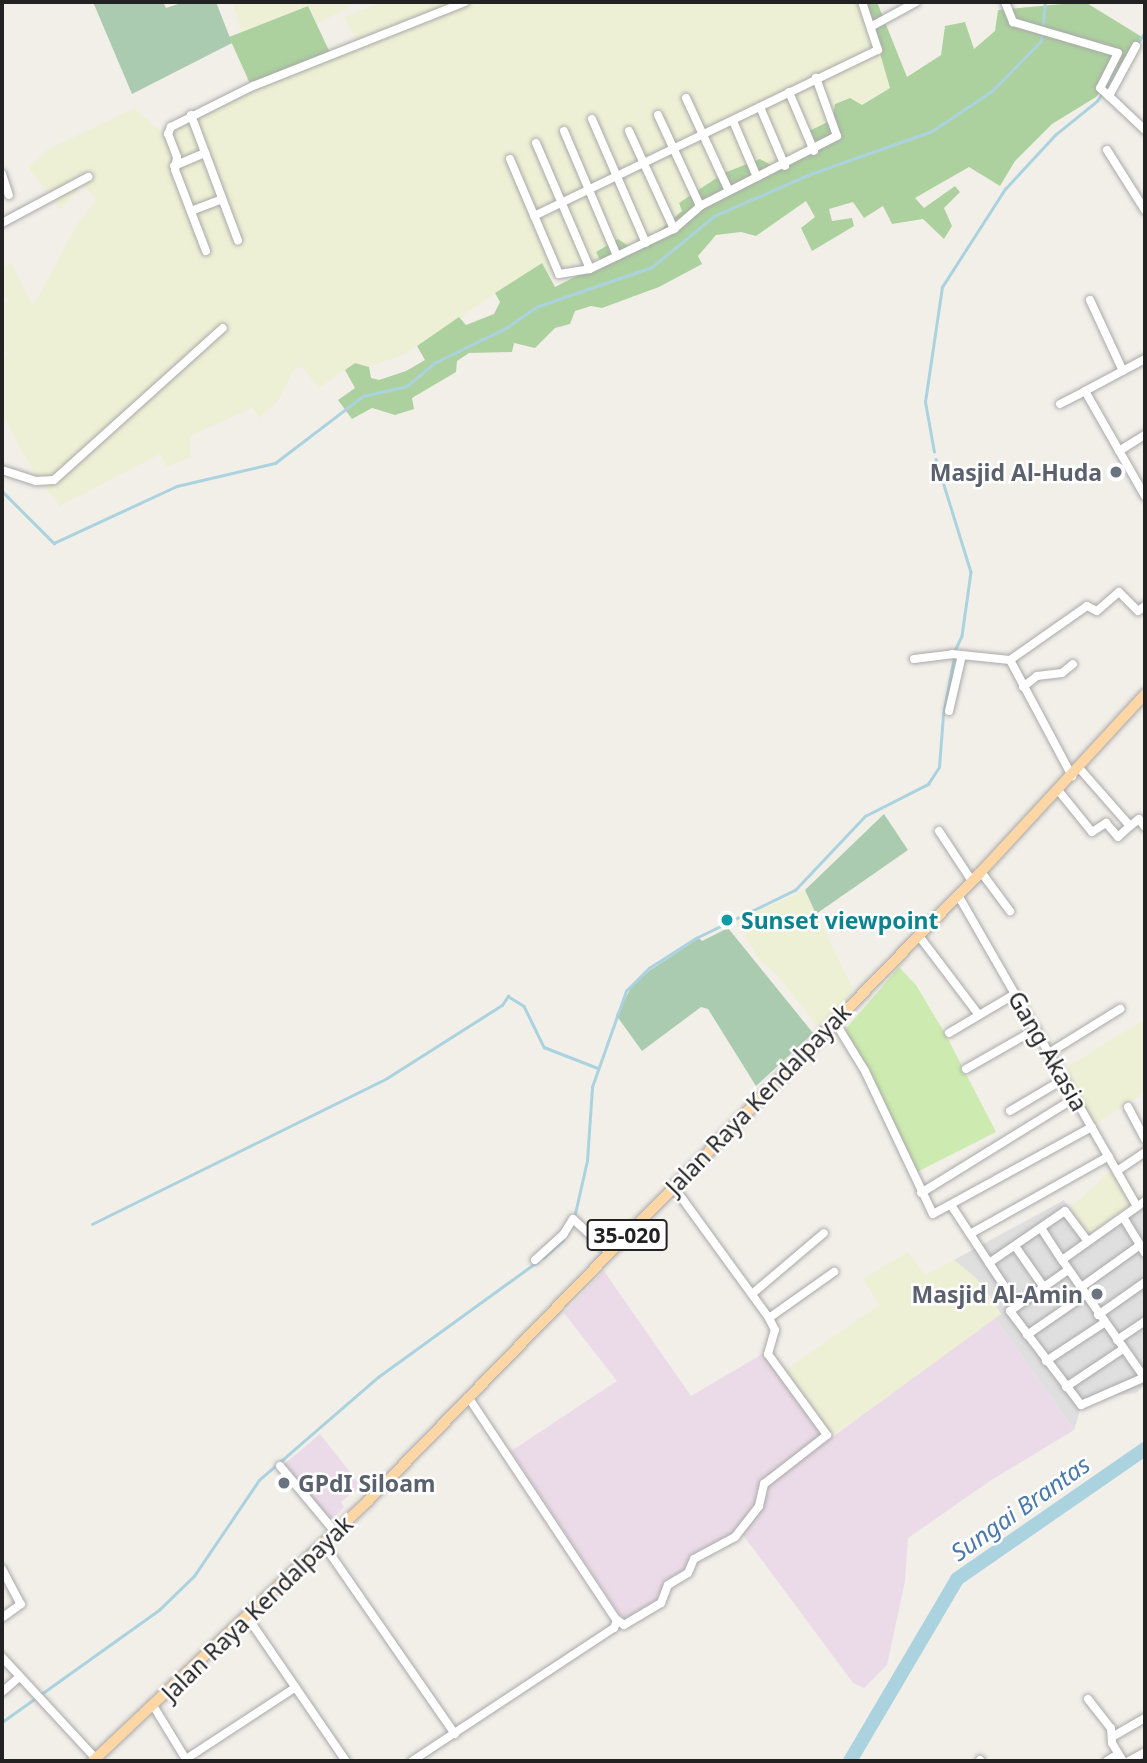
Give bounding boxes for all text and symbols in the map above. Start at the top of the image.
place label: Masjid Al-Huda [930,458,1102,486]
marker: Masjid Al-Huda [1108,464,1124,480]
place label: Sunset viewpoint [741,906,939,934]
marker: Sunset viewpoint [719,912,735,928]
street label: Gang Akasia [1003,986,1093,1116]
street label: Jalan Raya Kendalpayak [660,998,856,1200]
road number: 35-020 [585,1218,669,1252]
place label: Masjid Al-Amin [911,1280,1083,1308]
marker: Masjid Al-Amin [1089,1286,1105,1302]
water label: Sungai Brantas [945,1450,1095,1566]
place label: GPdI Siloam [298,1469,435,1497]
marker: GPdI Siloam [276,1475,292,1491]
street label: Jalan Raya Kendalpayak [156,1510,358,1706]

